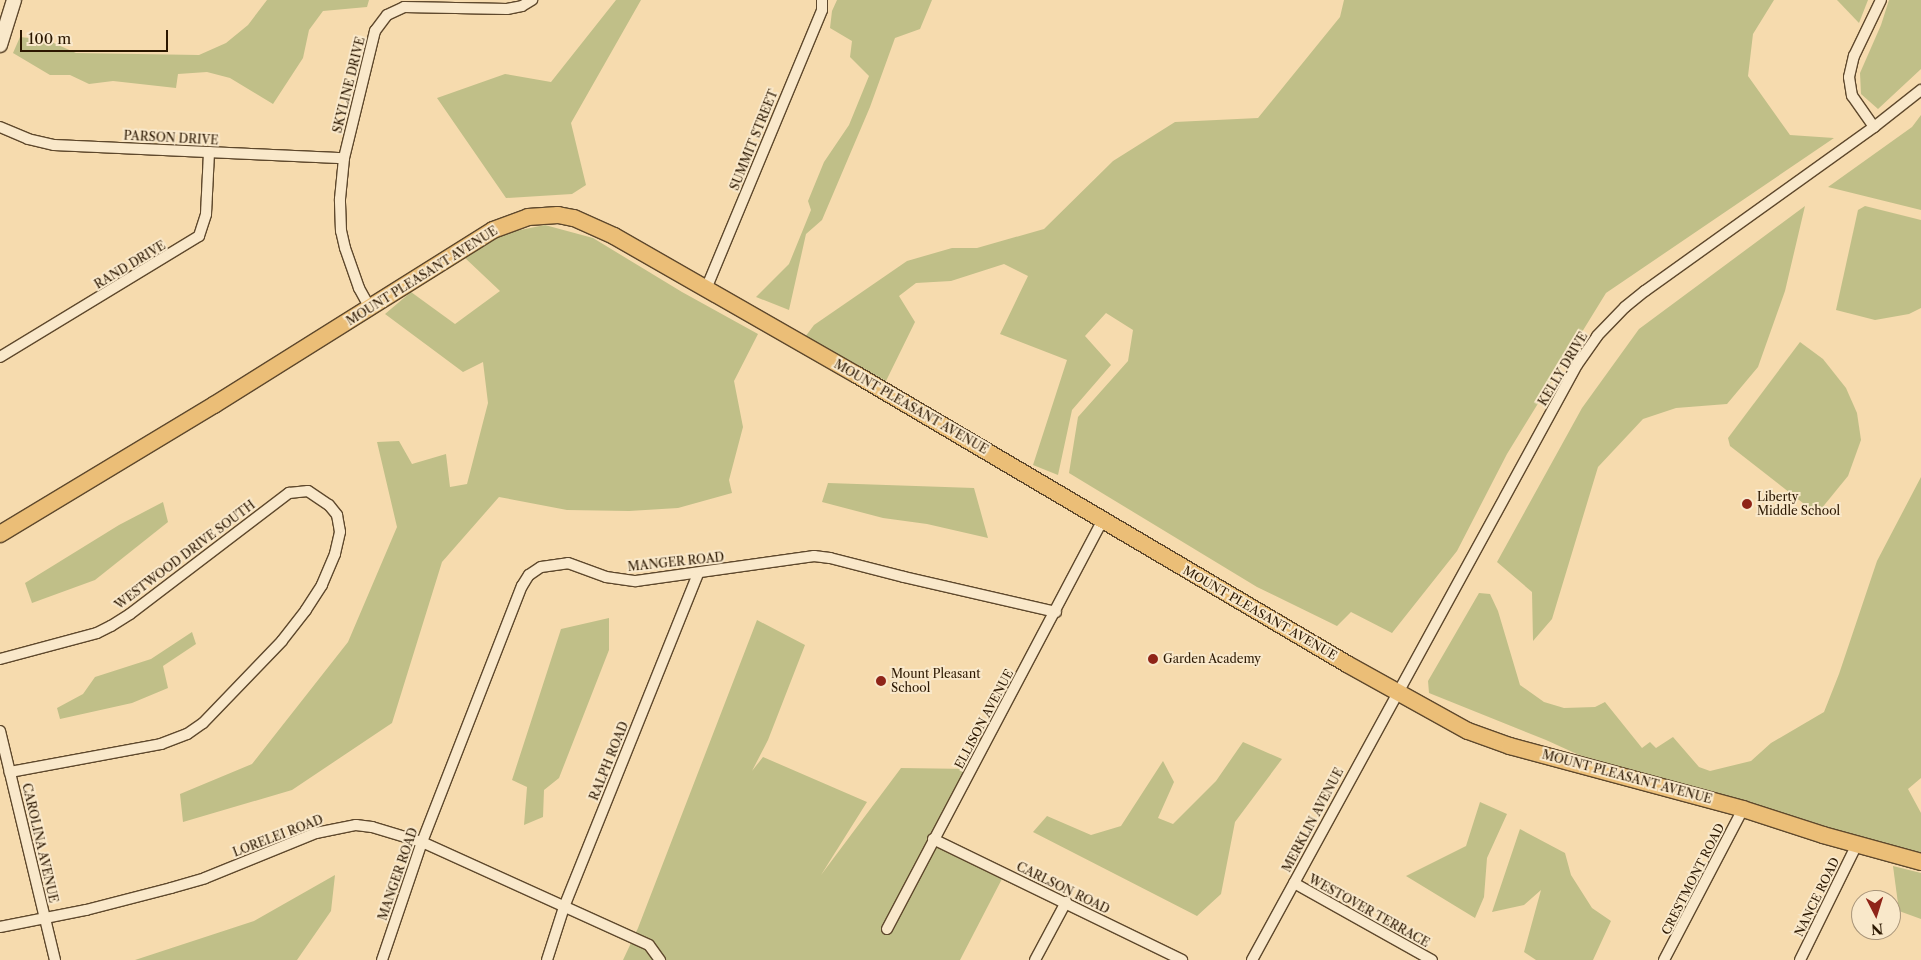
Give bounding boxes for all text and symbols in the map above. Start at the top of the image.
scale bar [22,20,170,52]
text: 100 m [28,29,71,48]
street label: SKYLINE DRIVE [330,35,368,135]
street label: SUMMIT STREET [727,87,781,193]
street label: PARSON DRIVE [123,128,219,148]
street label: MOUNT PLEASANT AVENUE [343,223,501,329]
street label: RAND DRIVE [92,238,168,292]
street label: KELLY DRIVE [1535,329,1591,409]
street label: MOUNT PLEASANT AVENUE [831,357,991,457]
place label: Liberty Middle School [1757,490,1840,518]
street label: WESTWOOD DRIVE SOUTH [112,498,258,612]
marker: Liberty Middle School [1741,498,1753,510]
street label: MANGER ROAD [627,550,725,574]
street label: MOUNT PLEASANT AVENUE [1180,563,1340,663]
place label: Garden Academy [1163,652,1262,666]
marker: Garden Academy [1147,653,1159,665]
place label: Mount Pleasant School [891,667,980,695]
street label: ELLISON AVENUE [952,667,1016,771]
marker: Mount Pleasant School [875,675,887,687]
street label: RALPH ROAD [587,719,631,803]
street label: MOUNT PLEASANT AVENUE [1540,747,1714,807]
street label: MERKLIN AVENUE [1279,765,1347,875]
street label: CAROLINA AVENUE [19,781,61,905]
street label: LORELEI ROAD [231,812,325,860]
street label: CRESTMONT ROAD [1659,821,1727,937]
street label: MANGER ROAD [375,826,421,922]
street label: NANCE ROAD [1792,855,1842,939]
street label: CARLSON ROAD [1014,859,1112,917]
street label: WESTOVER TERRACE [1306,872,1432,950]
north arrow [1851,890,1901,940]
text: N [1870,919,1884,938]

